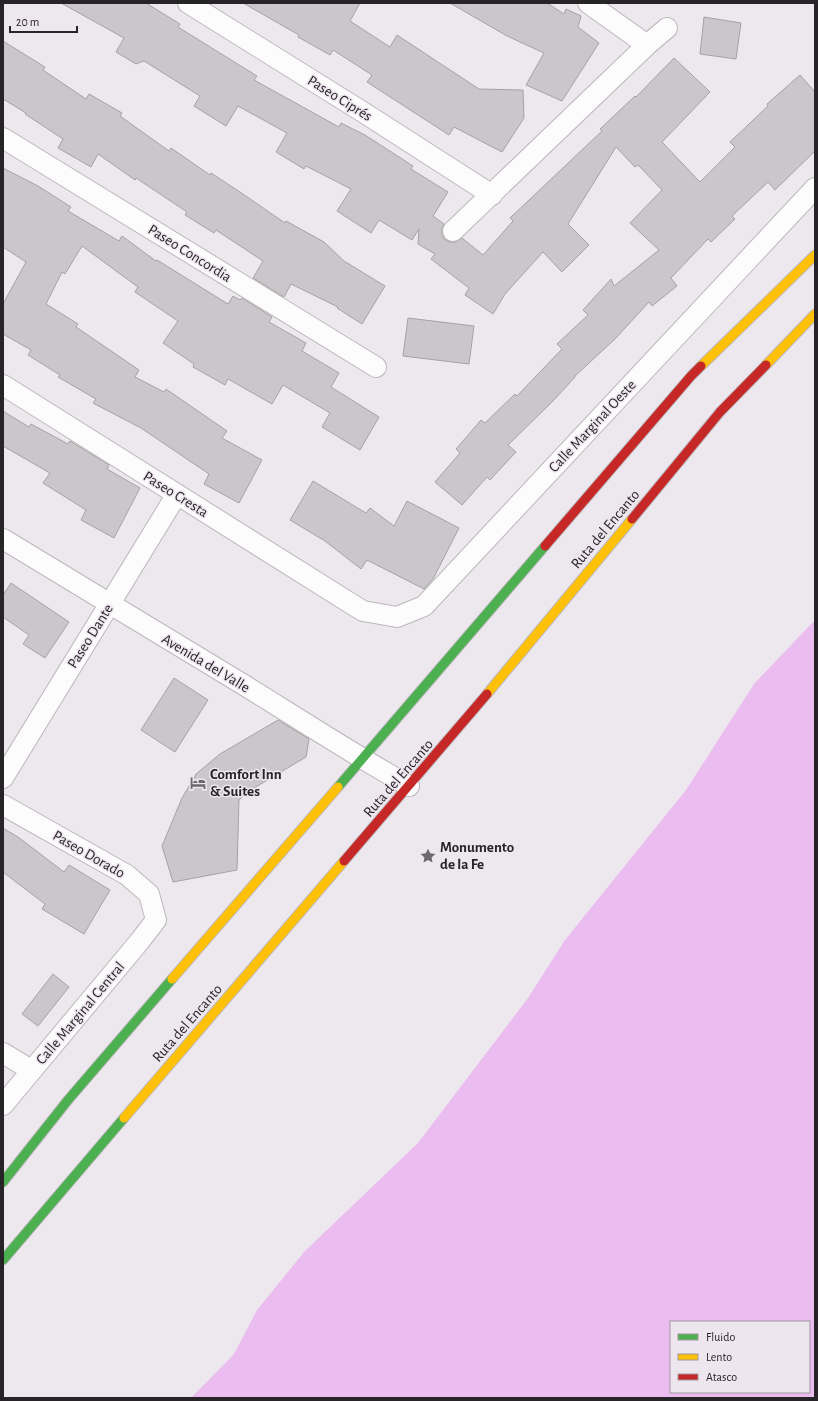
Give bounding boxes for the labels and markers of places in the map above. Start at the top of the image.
place label: Comfort Inn & Suites [210,767,282,799]
hotel icon: Comfort Inn & Suites [189,774,207,792]
place label: Monumento de la Fe [440,840,514,872]
place icon: Monumento de la Fe [419,847,437,865]

